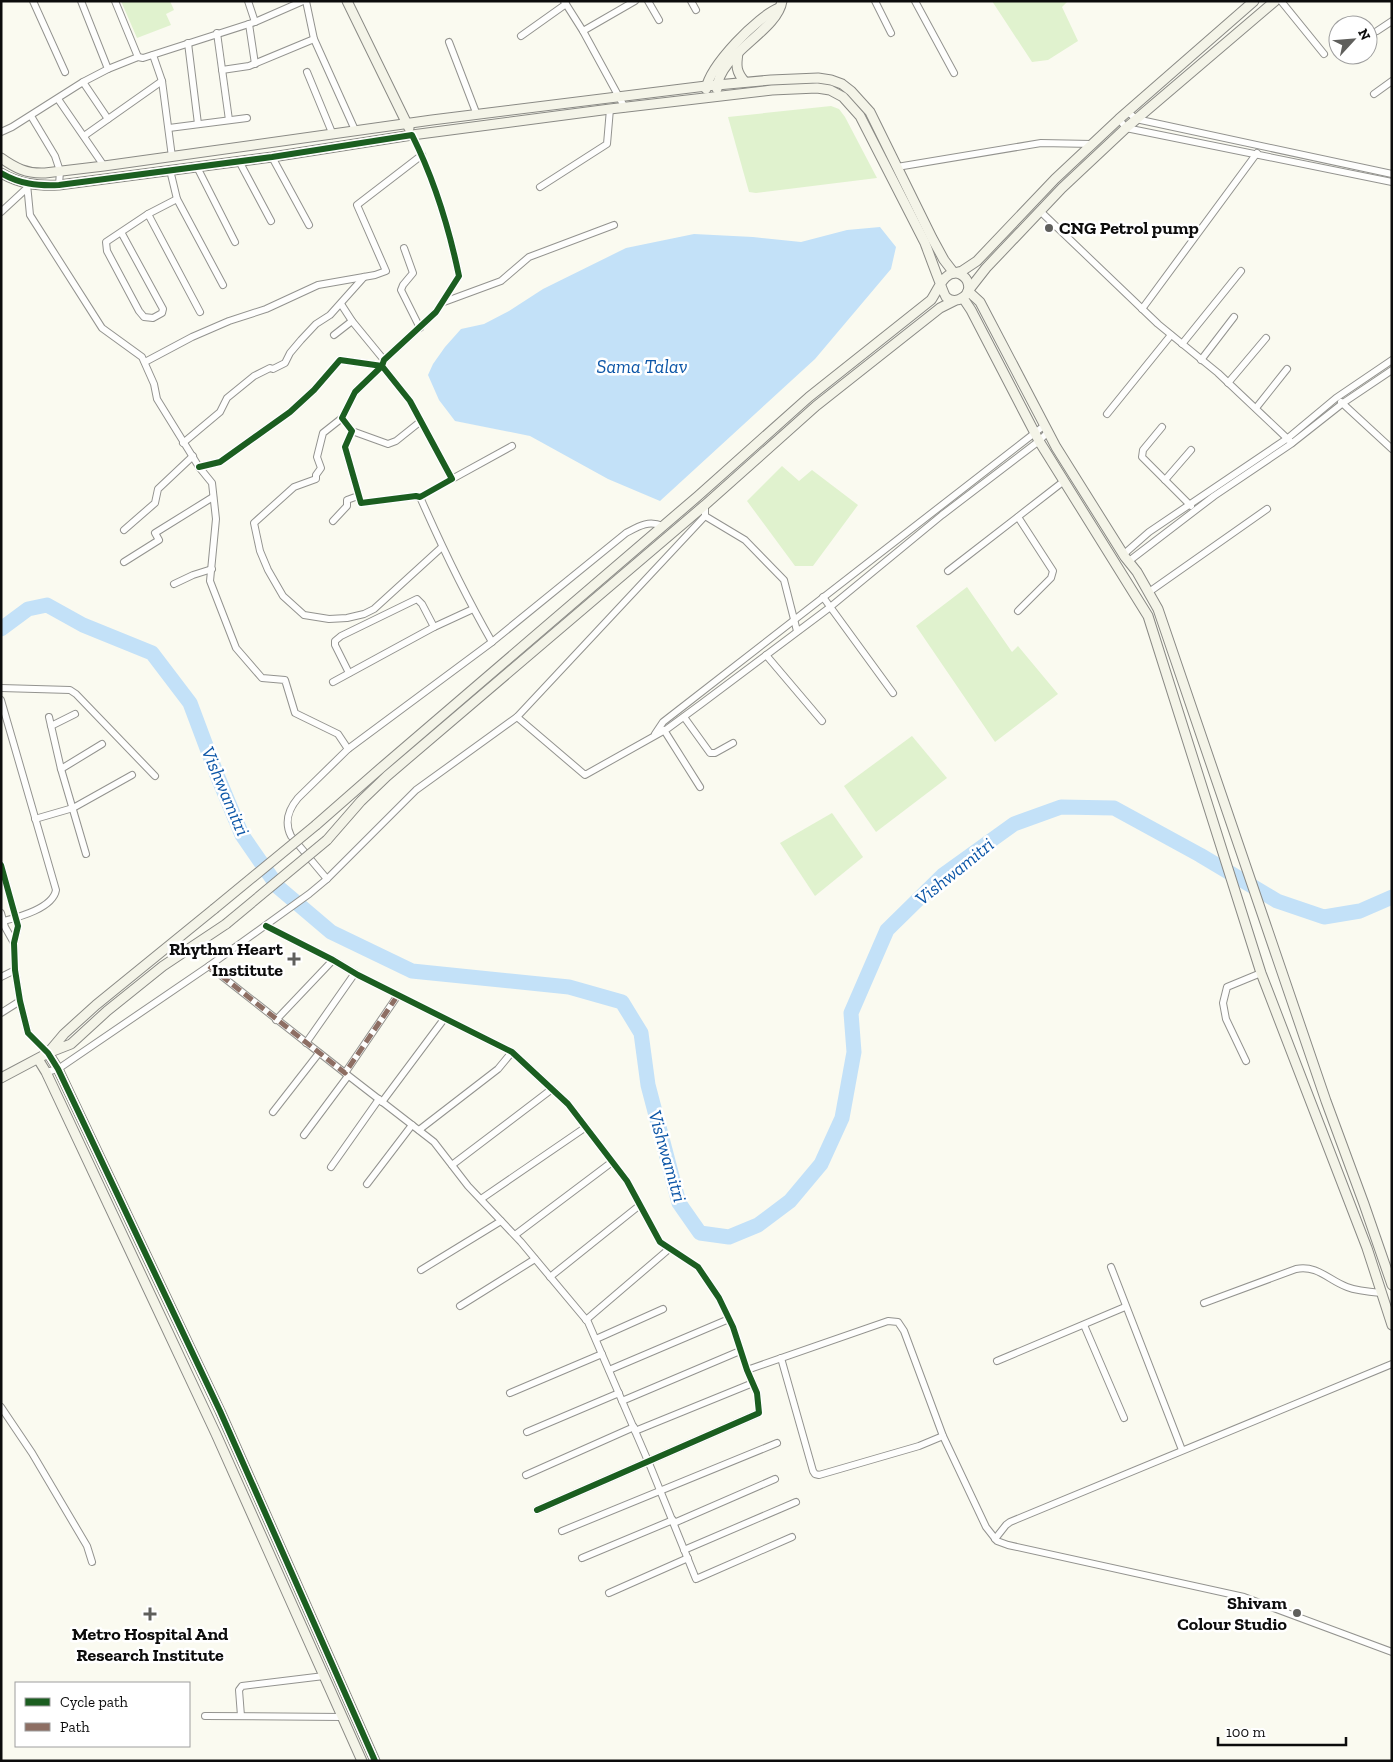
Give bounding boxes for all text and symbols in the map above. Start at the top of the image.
north arrow [1328,15,1378,65]
text: N [1354,26,1374,43]
place label: CNG Petrol pump [1059,217,1199,239]
marker: CNG Petrol pump [1043,222,1055,234]
water label: Sama Talav [597,355,688,378]
water label: Vishwamitri [196,743,255,839]
water label: Vishwamitri [910,833,998,910]
place label: Rhythm Heart Institute [169,938,284,981]
marker: Rhythm Heart Institute [287,952,301,966]
water label: Vishwamitri [643,1107,692,1205]
place label: Shivam Colour Studio [1177,1592,1288,1635]
marker: Metro Hospital And Research Institute [143,1607,157,1621]
marker: Shivam Colour Studio [1291,1607,1303,1619]
place label: Metro Hospital And Research Institute [72,1623,229,1666]
legend [15,1682,190,1747]
text: Cycle path [60,1693,129,1711]
scale bar [1218,1714,1346,1746]
text: Path [60,1718,90,1736]
text: 100 m [1226,1723,1265,1741]

